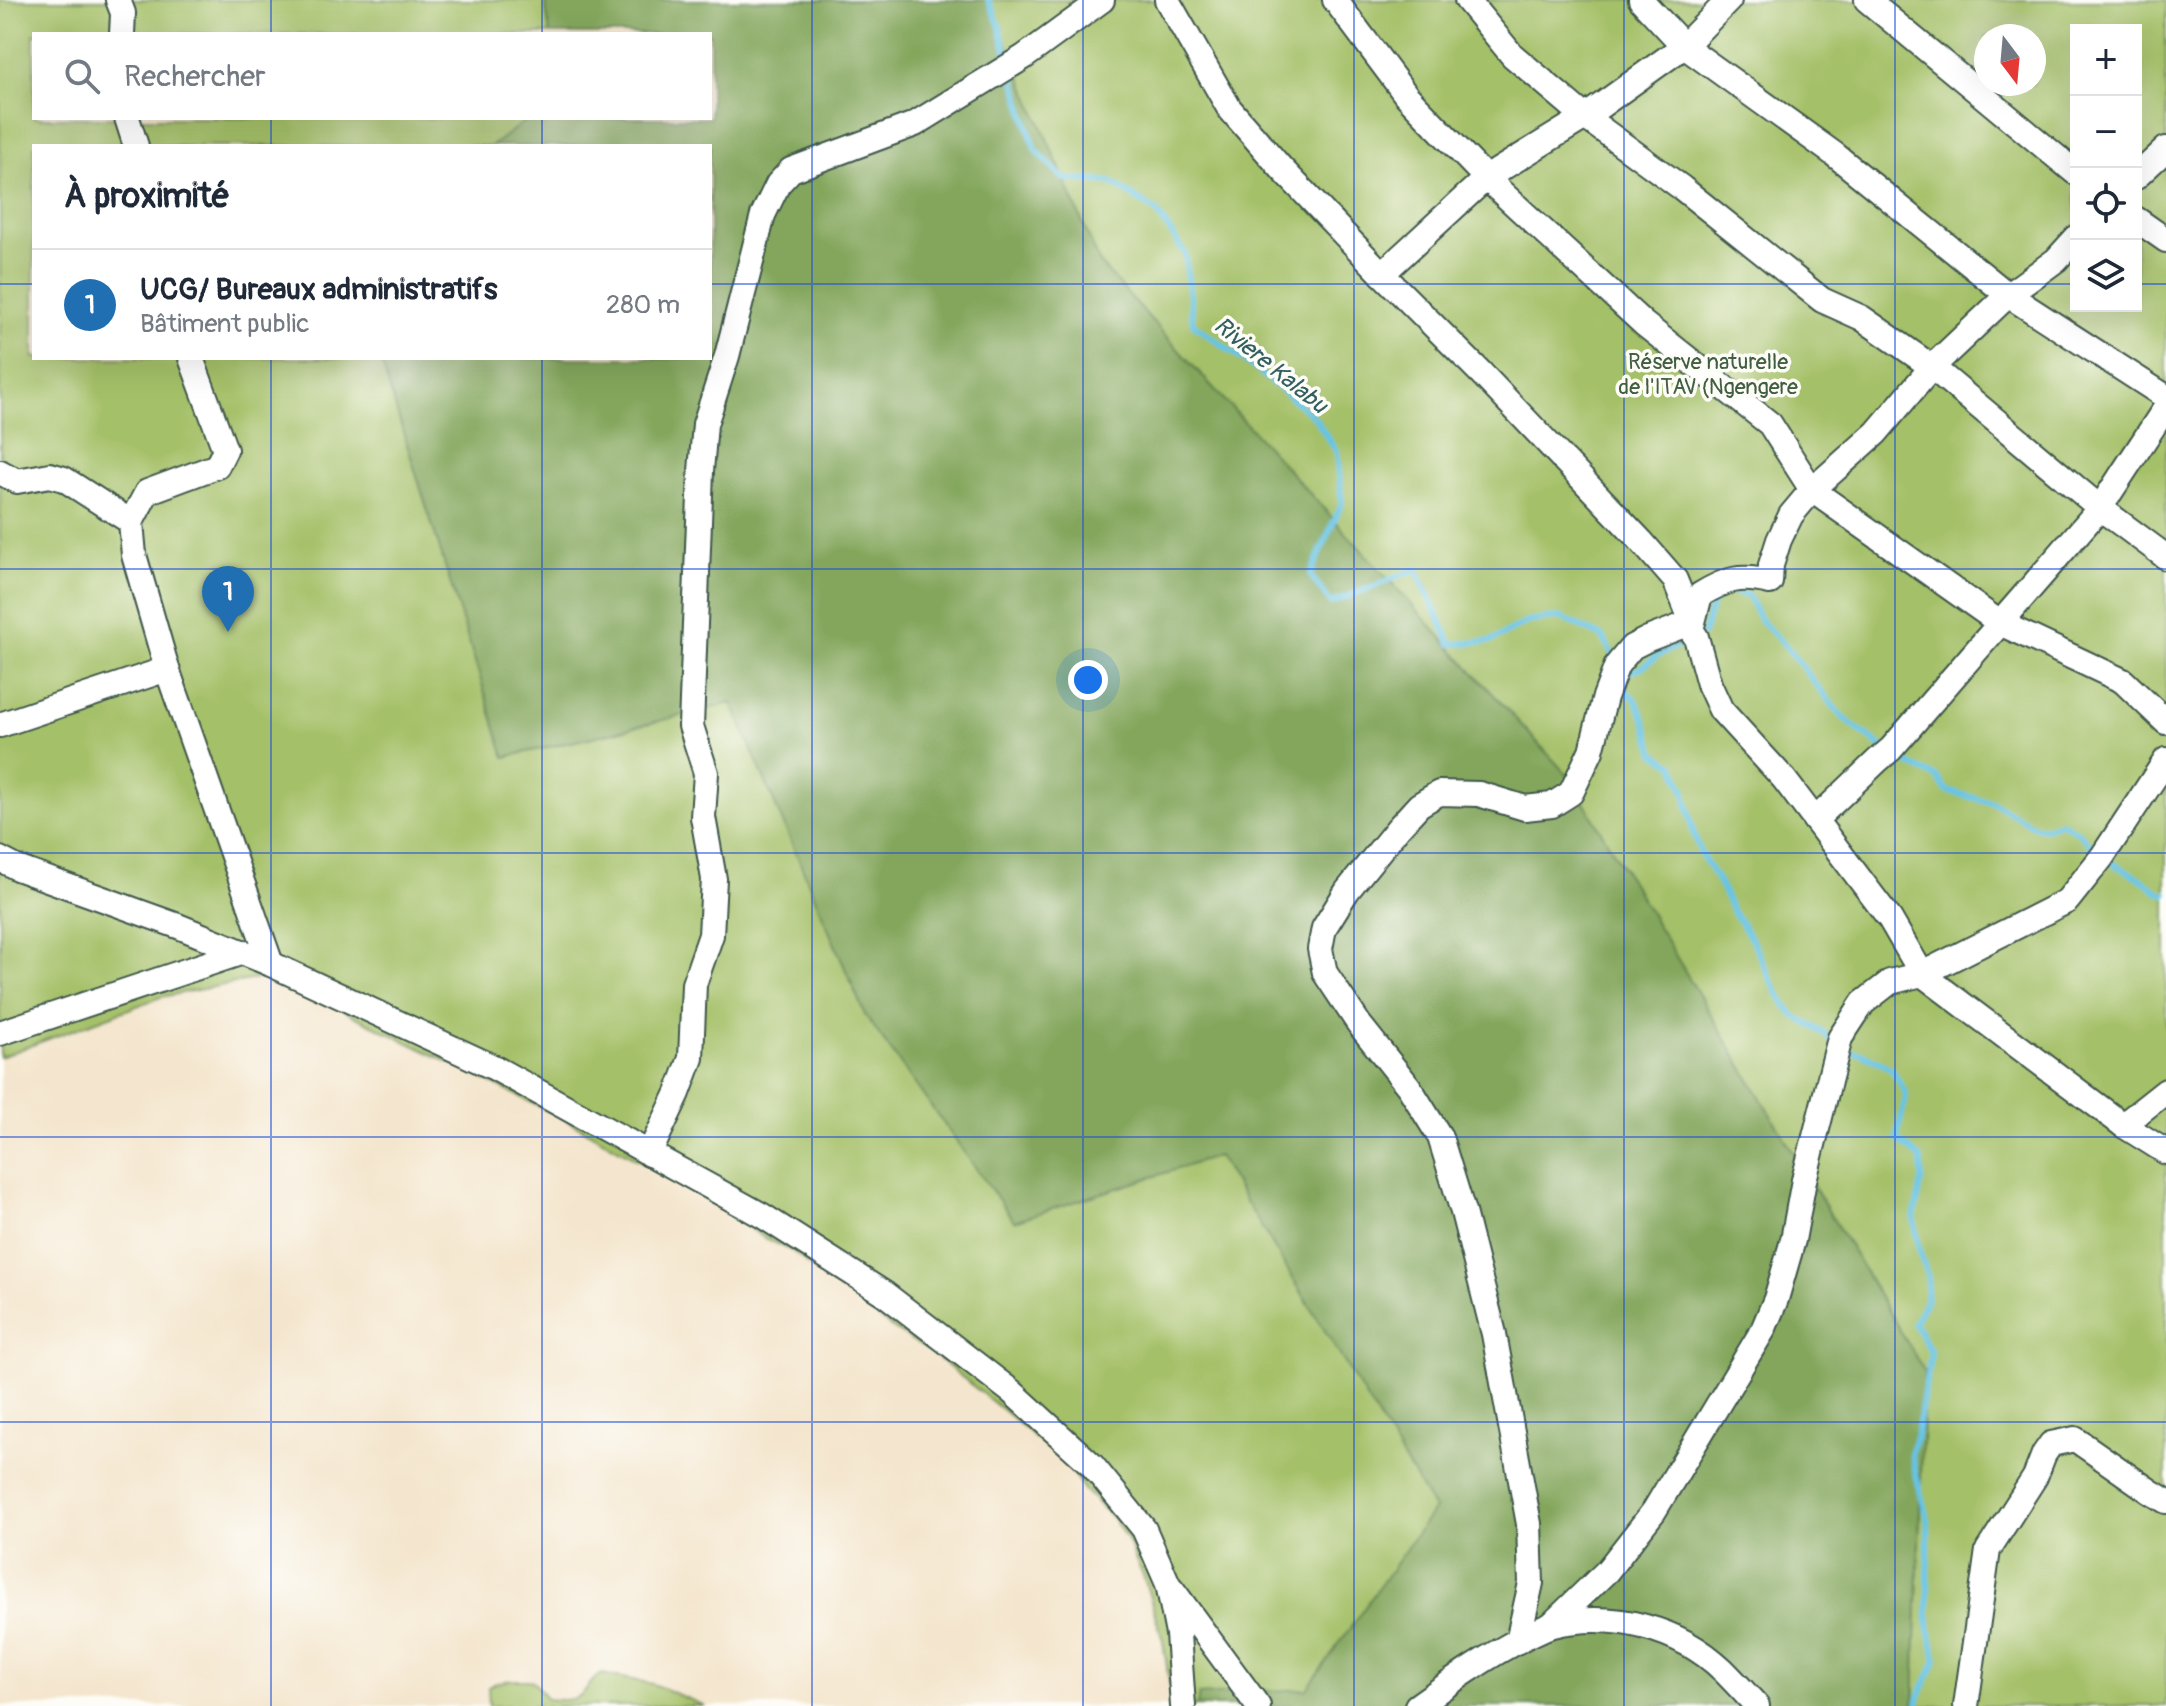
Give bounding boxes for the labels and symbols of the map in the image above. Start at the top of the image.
north arrow [1974,24,2046,96]
water label: Riviere Kalabu [1208,311,1335,421]
park label: Réserve naturelle de l'ITAV (Ngengere [1618,348,1798,401]
pin: 1 [202,566,254,632]
your location [1068,660,1108,700]

